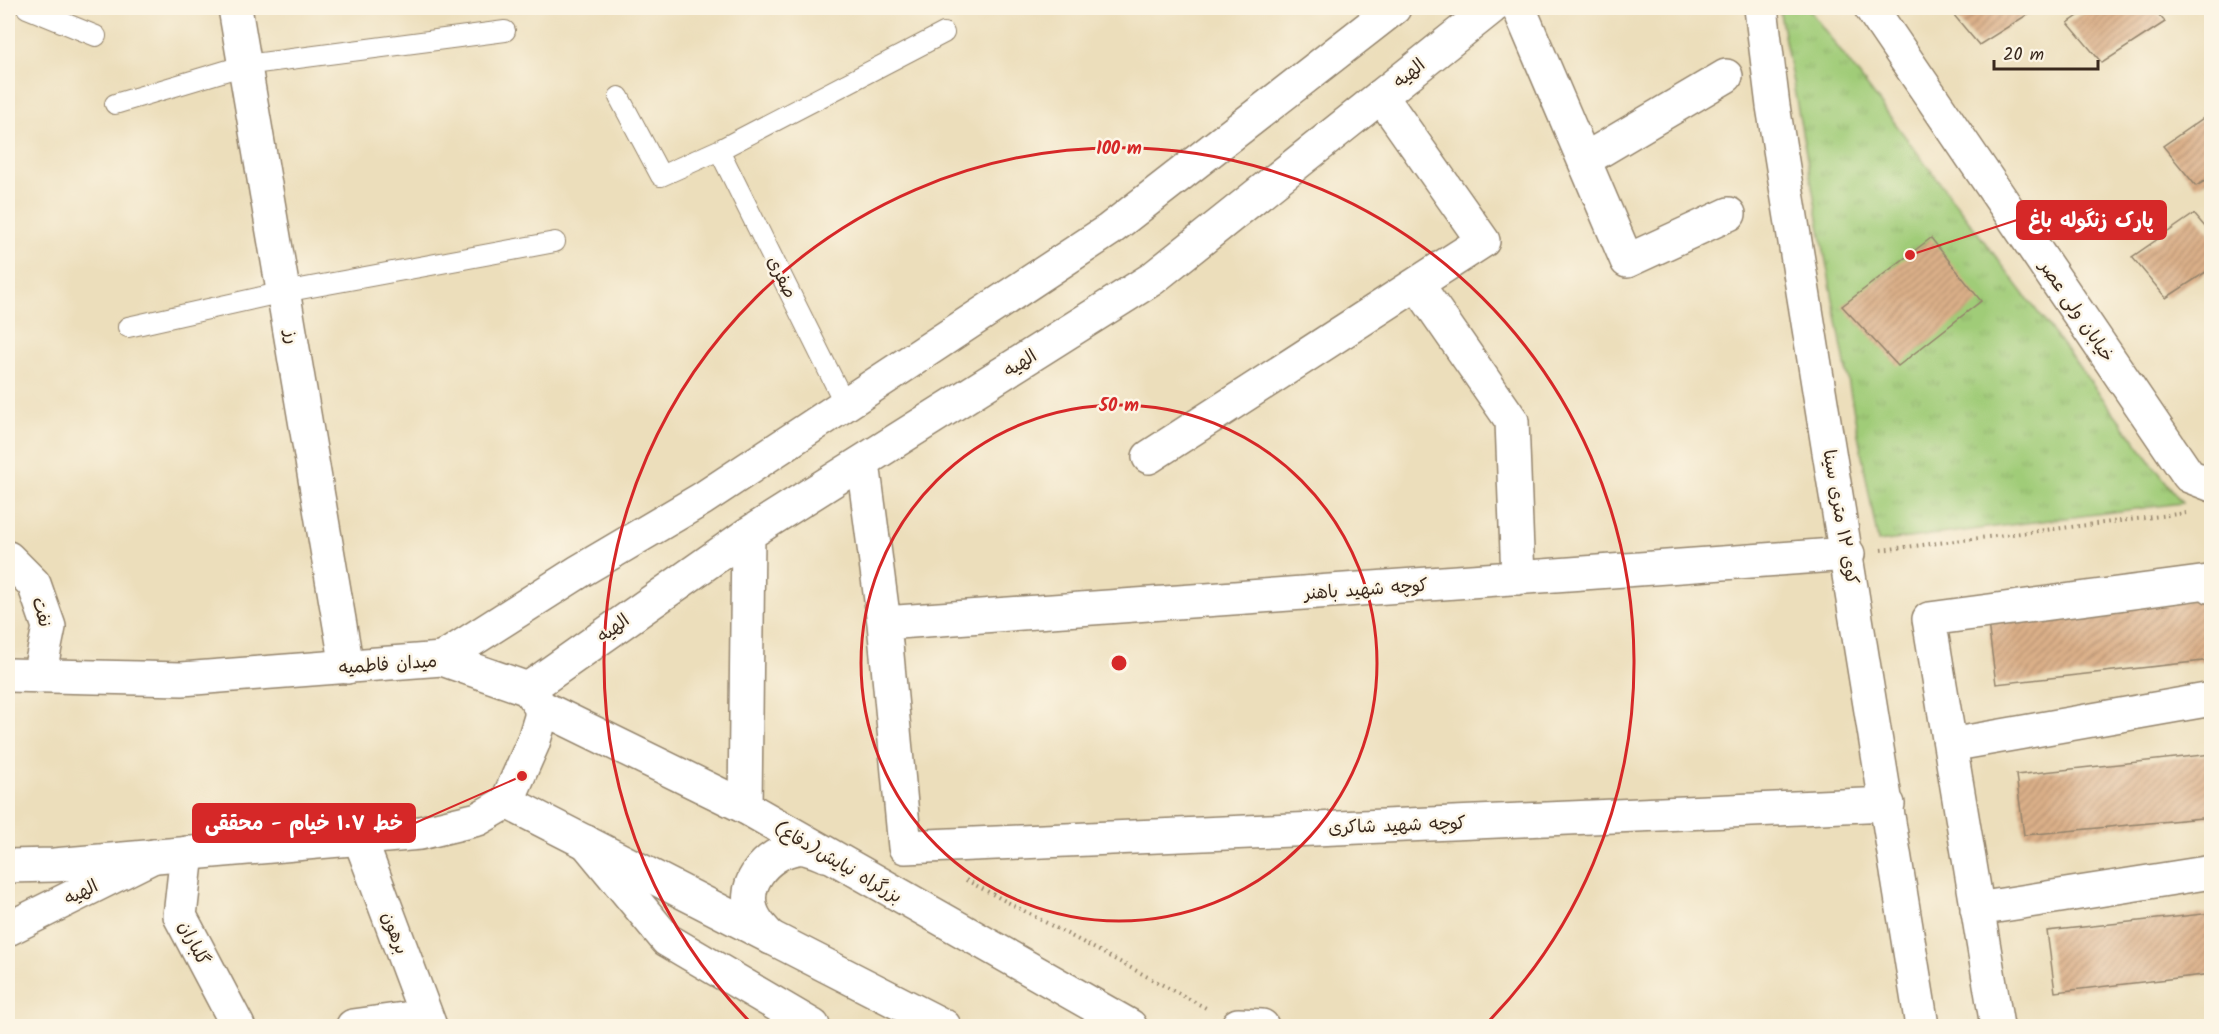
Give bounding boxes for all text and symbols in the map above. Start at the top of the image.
scale bar [1994,33,2098,71]
text: 20 m [2003,41,2044,70]
street label: الهیه [1387,52,1433,96]
text: 100 m [1096,135,1142,164]
callout: پارک زنگوله باغ [2017,201,2166,239]
text: پارک زنگوله باغ [2029,206,2154,238]
street label: صفری [758,251,803,304]
street label: خیابان ولی عصر [2030,253,2121,369]
street label: رز [275,326,306,347]
street label: الهیه [998,343,1043,386]
text: 50 m [1098,392,1139,421]
street label: کوی ۱۲ متری سینا [1813,447,1866,587]
street label: کوچه شهید باهنر [1301,572,1429,609]
street label: نفت [23,594,58,631]
street label: الهیه [591,607,636,651]
street label: میدان فاطمیه [338,648,438,683]
centre of rings [1109,653,1129,673]
callout: خط ۱۰۷ خیام - محققی [193,804,415,842]
text: خط ۱۰۷ خیام - محققی [205,809,403,841]
street label: کوچه شهید شاکری [1328,810,1467,843]
street label: بزرگراه نیایش(دفاع) [767,815,907,912]
street label: الهیه [60,873,104,914]
street label: برهون [372,908,415,959]
street label: گلباران [169,916,216,971]

